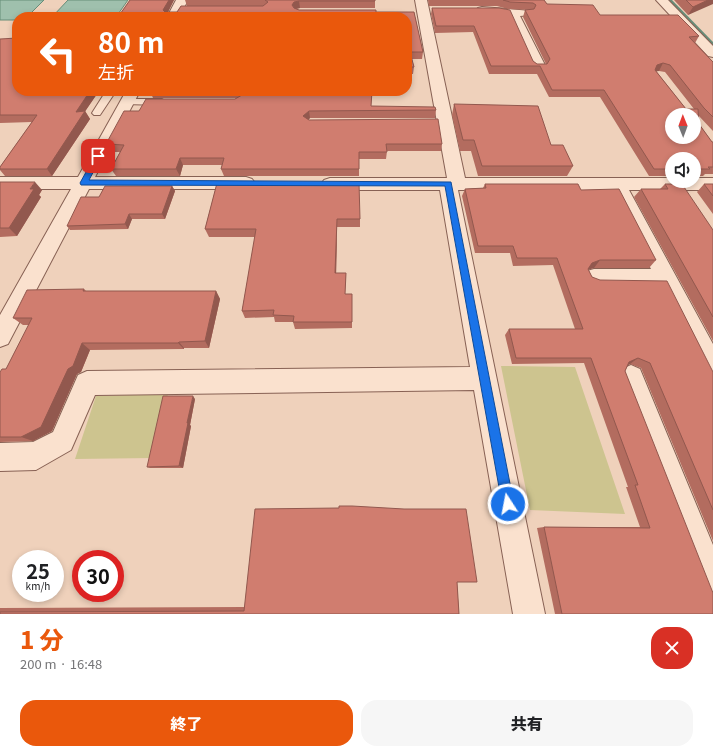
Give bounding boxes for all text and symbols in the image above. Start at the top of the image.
text: 80 m [98,21,164,61]
icon: left [32,28,84,80]
text: 左折 [98,58,134,84]
north arrow [665,108,701,144]
map controls [665,108,701,188]
pin [81,139,115,173]
icon: arrive [87,145,109,167]
button: sound [665,152,701,188]
position arrow [487,483,529,525]
speed limit sign: 30 [72,550,124,602]
text: 25 [26,556,50,585]
text: km/h [26,578,50,593]
text: 1 分 [20,621,64,656]
button: close [651,627,693,669]
text: 200 m · 16:48 [20,654,102,673]
button: 終了 [20,700,353,746]
button: 共有 [361,700,693,746]

